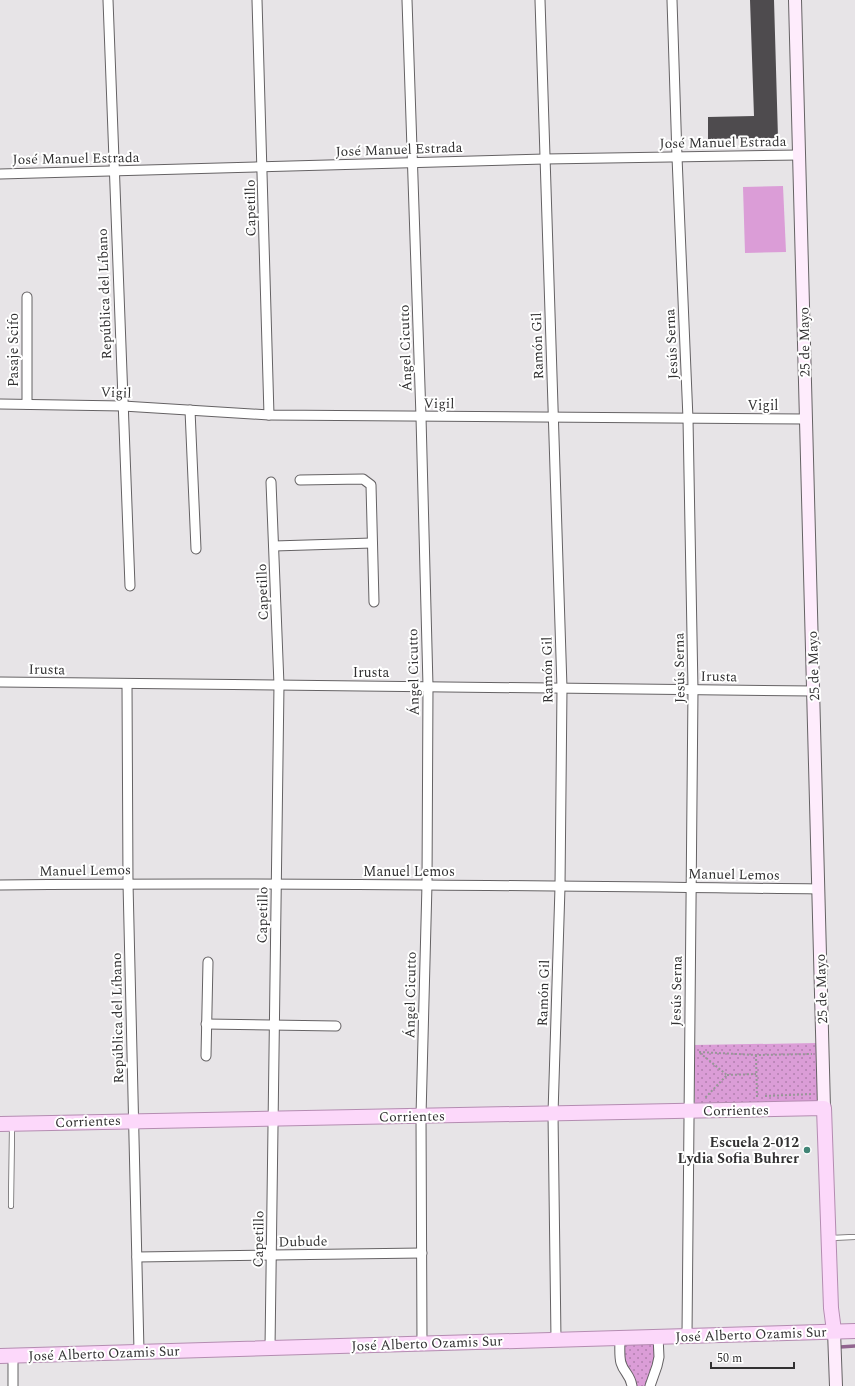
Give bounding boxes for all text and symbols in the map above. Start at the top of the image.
street label: José Manuel Estrada [659,131,787,154]
street label: José Manuel Estrada [335,137,463,162]
street label: José Manuel Estrada [12,147,140,170]
street label: Capetillo [240,179,261,237]
street label: República del Líbano [92,228,117,360]
street label: Ángel Cicutto [393,304,418,392]
street label: 25 de Mayo [793,307,816,377]
street label: Jesús Serna [659,308,684,380]
street label: Ramón Gil [526,312,549,380]
street label: Pasaje Scifo [3,313,24,387]
street label: Vigil [100,381,132,404]
street label: Vigil [423,393,455,414]
street label: Vigil [748,395,778,416]
street label: Capetillo [251,563,274,621]
street label: Ángel Cicutto [402,628,425,716]
street label: 25 de Mayo [802,631,825,701]
street label: Jesús Serna [668,632,691,703]
street label: Ramón Gil [536,636,559,704]
street label: Irusta [29,659,66,680]
street label: Irusta [353,662,389,683]
street label: Irusta [701,666,738,687]
street label: Manuel Lemos [39,859,131,882]
street label: Manuel Lemos [363,861,455,882]
street label: Manuel Lemos [688,863,780,886]
street label: Capetillo [252,886,273,944]
street label: Ángel Cicutto [399,951,422,1039]
street label: República del Líbano [106,952,129,1084]
street label: 25 de Mayo [810,954,833,1024]
street label: Jesús Serna [665,955,688,1026]
street label: Ramón Gil [532,959,555,1027]
street label: Corrientes [703,1099,769,1122]
street label: Corrientes [379,1105,445,1128]
street label: Corrientes [55,1110,121,1133]
place label: Escuela 2-012 Lydia Sofia Buhrer [678,1132,799,1169]
marker: Escuela 2-012 Lydia Sofia Buhrer [802,1145,812,1155]
street label: Capetillo [248,1210,269,1268]
street label: Dubude [278,1231,328,1252]
street label: José Alberto Ozamis Sur [675,1321,827,1348]
street label: José Alberto Ozamis Sur [351,1330,503,1357]
street label: José Alberto Ozamis Sur [28,1340,180,1367]
scale bar [711,1344,794,1370]
text: 50 m [717,1349,742,1368]

